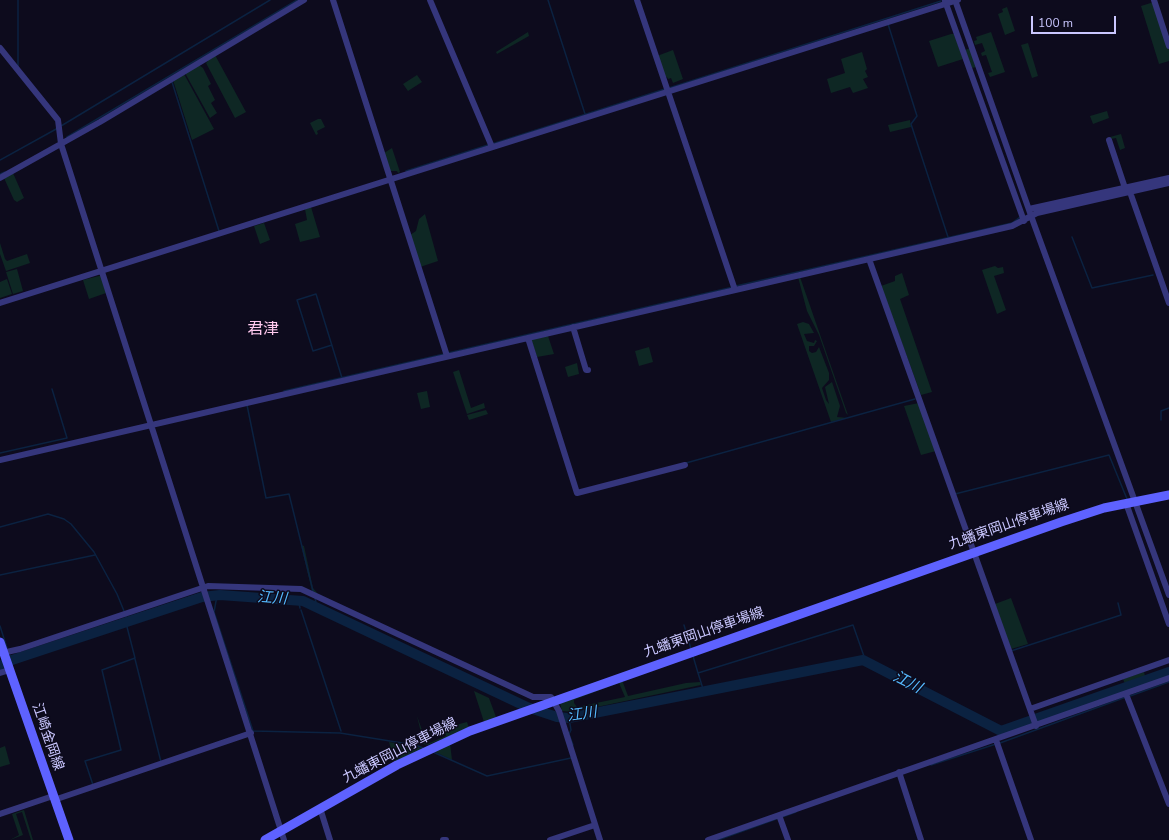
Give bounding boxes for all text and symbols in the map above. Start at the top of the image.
scale bar [1033,8,1118,34]
text: 100 m [1038,15,1073,31]
district label: 君津 [247,320,279,340]
street label: 九蟠東岡山停車場線 [947,497,1071,553]
water label: 江川 [256,589,288,609]
street label: 九蟠東岡山停車場線 [642,605,766,661]
water label: 江川 [890,668,924,698]
street label: 江崎金岡線 [28,701,66,773]
water label: 江川 [566,704,598,726]
street label: 九蟠東岡山停車場線 [340,715,460,787]

